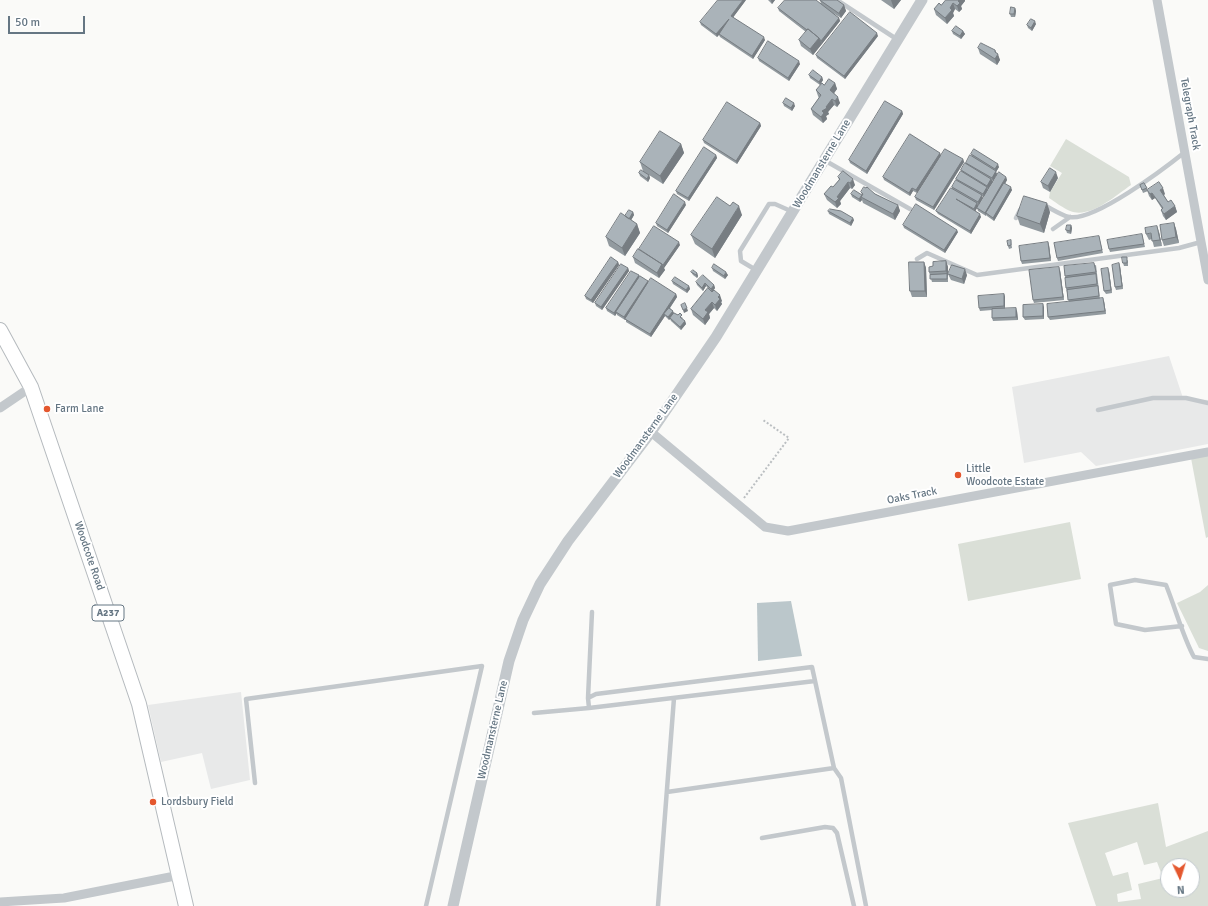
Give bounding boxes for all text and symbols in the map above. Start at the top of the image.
scale bar [10,8,87,34]
text: 50 m [15,15,40,30]
street label: Telegraph Track [1177,77,1203,151]
street label: Woodmansterne Lane [790,117,854,211]
street label: Woodmansterne Lane [611,391,681,481]
place label: Farm Lane [55,402,104,416]
marker: Farm Lane [42,404,52,414]
place label: Little Woodcote Estate [966,462,1044,488]
marker: Little Woodcote Estate [953,470,963,480]
street label: Oaks Track [886,485,938,507]
street label: Woodcote Road [71,520,107,592]
road number: A237 [92,605,124,621]
street label: Woodmansterne Lane [475,679,511,781]
place label: Lordsbury Field [161,795,234,809]
marker: Lordsbury Field [148,797,158,807]
north arrow [1160,858,1200,898]
text: N [1177,883,1185,896]

